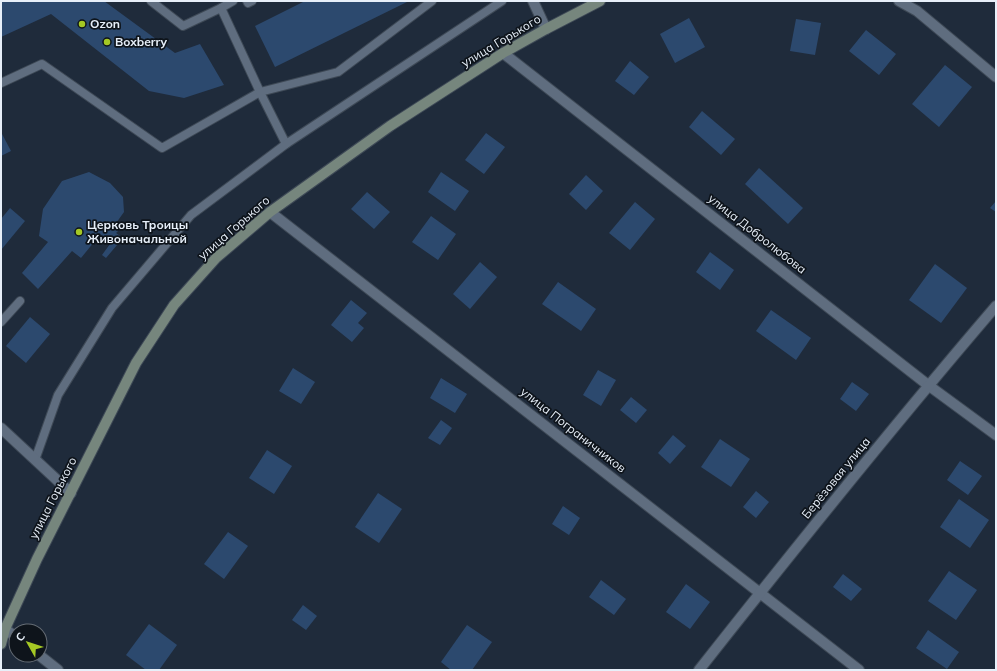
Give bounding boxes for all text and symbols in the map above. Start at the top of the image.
street label: улица Горького [458,11,543,70]
place label: Ozon [90,16,120,31]
marker: Ozon [77,19,87,29]
place label: Boxberry [115,34,168,49]
marker: Boxberry [102,37,112,47]
street label: улица Добролюбова [705,191,809,277]
street label: улица Горького [195,192,273,263]
place label: Церковь Троицы Живоначальной [87,217,188,246]
marker: Церковь Троицы Живоначальной [74,227,84,237]
street label: улица Пограничников [518,384,629,476]
street label: Берёзовая улица [798,434,873,521]
street label: улица Горького [25,454,80,541]
north arrow [8,623,48,663]
text: С [12,629,28,644]

